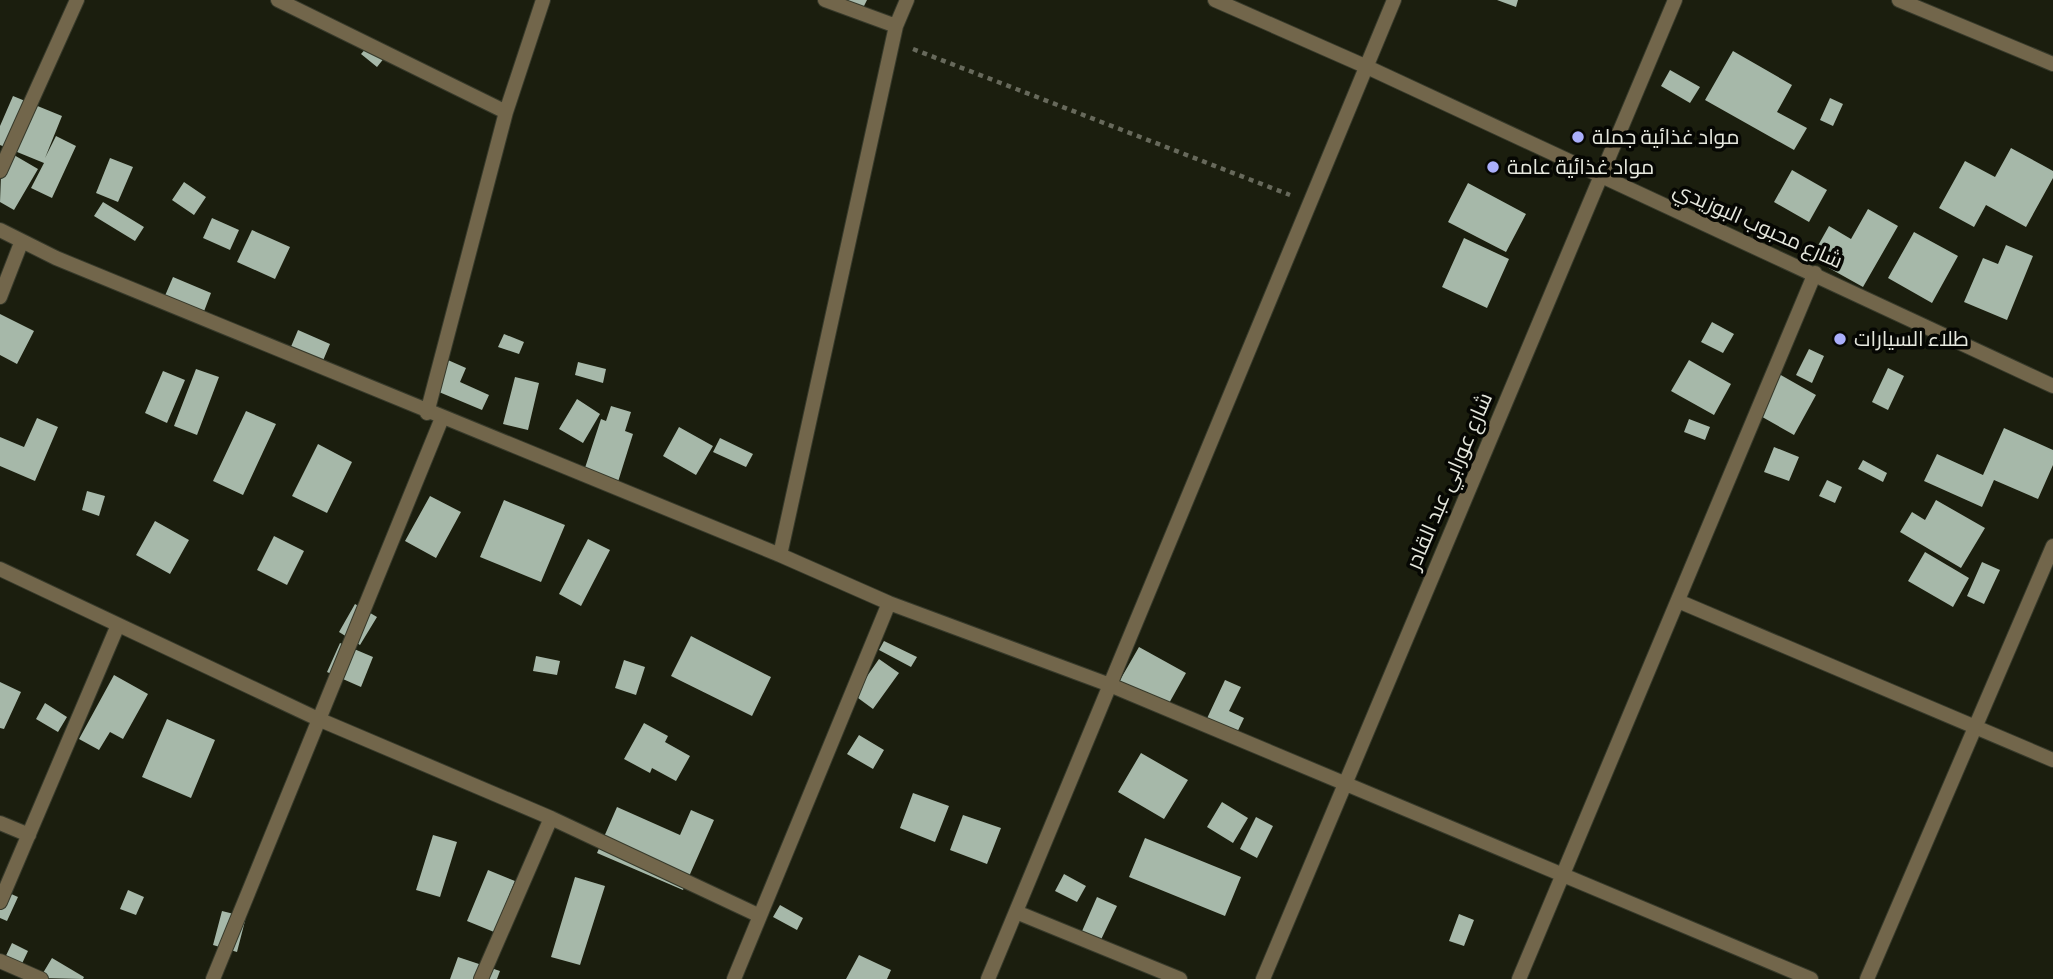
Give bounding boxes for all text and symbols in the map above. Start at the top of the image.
place label: مواد غذائية جملة [1592,123,1739,149]
marker: مواد غذائية جملة [1570,129,1586,145]
place label: مواد غذائية عامة [1507,153,1654,179]
marker: مواد غذائية عامة [1485,159,1501,175]
street label: شارع محبوب البوزيدي [1668,175,1847,277]
place label: طلاء السيارات [1854,325,1969,351]
marker: طلاء السيارات [1832,331,1848,347]
street label: شارع عورابي عبد القادر [1399,388,1501,575]

